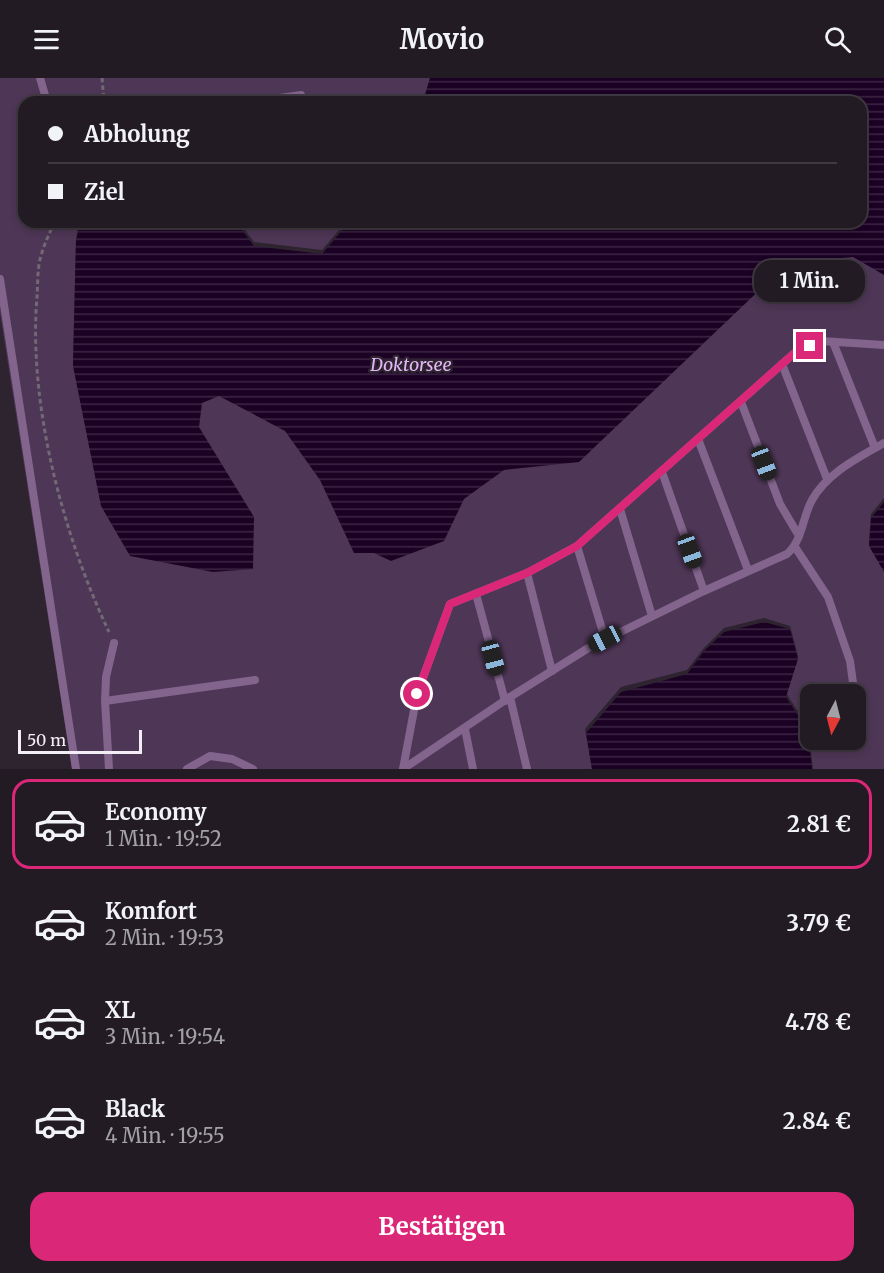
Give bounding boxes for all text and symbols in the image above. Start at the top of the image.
text: Movio [400,22,484,56]
icon: menu [30,23,63,56]
icon: search [821,23,854,56]
text: Abholung [84,120,190,148]
text: Ziel [84,178,125,206]
callout: 1 Min. [754,259,866,301]
text: 1 Min. [780,268,839,293]
route end [796,332,823,359]
water label: Doktorsee [369,353,452,376]
car [749,443,779,483]
car [675,531,705,571]
car [585,623,625,655]
car [480,638,506,678]
route start [403,680,430,707]
north arrow [800,684,866,750]
map controls [800,684,866,750]
scale bar [18,727,142,754]
text: 50 m [27,730,66,750]
icon: car [33,797,87,851]
text: Economy [105,798,206,826]
text: 2.81 € [787,810,851,838]
text: 1 Min. · 19:52 [105,826,222,851]
icon: car [33,896,87,950]
text: Komfort [105,897,197,925]
text: 3.79 € [787,909,851,937]
text: 2 Min. · 19:53 [105,925,224,950]
icon: car [33,995,87,1049]
text: XL [105,996,135,1024]
text: 4.78 € [785,1008,851,1036]
text: 3 Min. · 19:54 [105,1024,225,1049]
icon: car [33,1094,87,1148]
text: Black [105,1095,165,1123]
text: 2.84 € [783,1107,851,1135]
text: 4 Min. · 19:55 [105,1123,225,1148]
button: Bestätigen [30,1192,854,1261]

